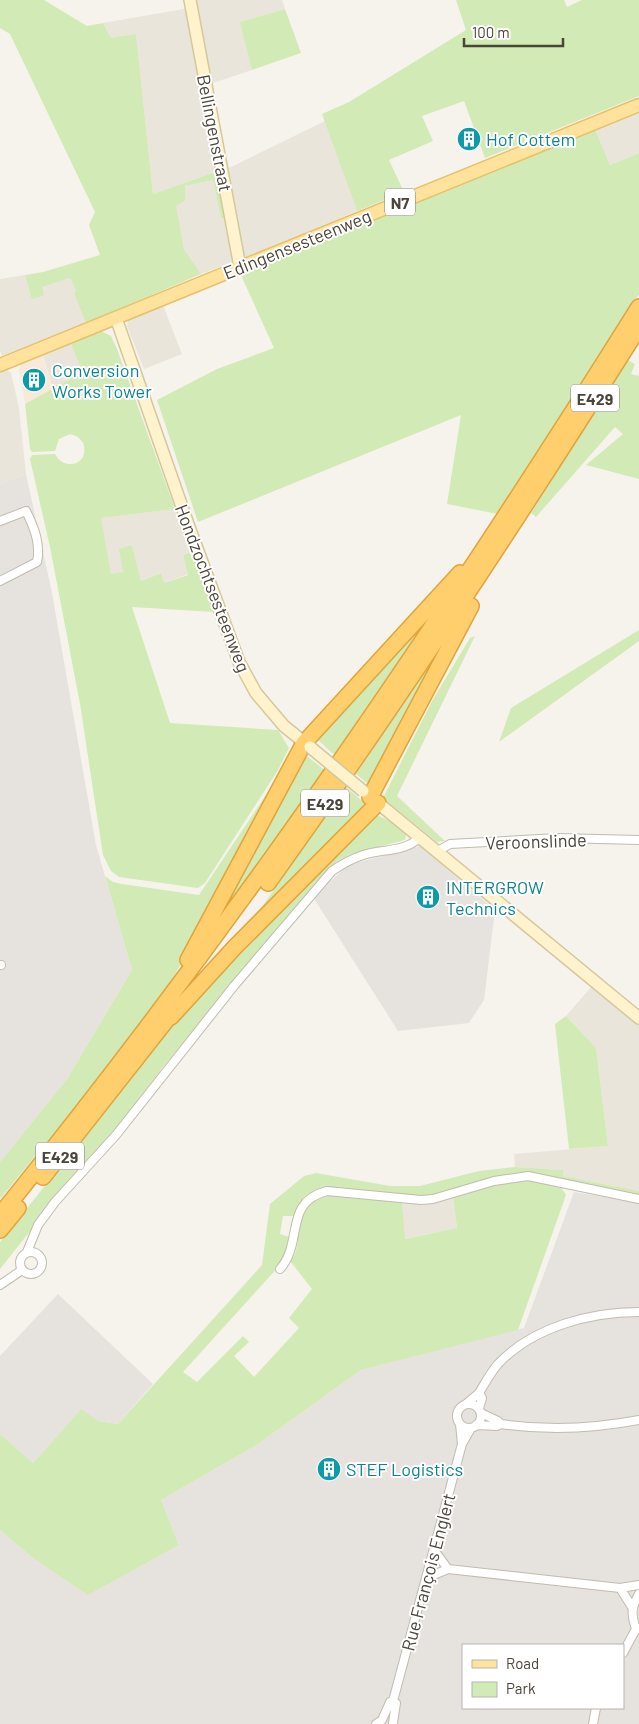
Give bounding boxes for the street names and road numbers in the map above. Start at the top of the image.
street label: Bellingenstraat [193,73,237,193]
road number: N7 [385,188,415,216]
street label: Edingensesteenweg [220,204,374,284]
road number: E429 [571,384,619,412]
street label: Hondzochtsesteenweg [171,501,255,675]
road number: E429 [301,790,349,816]
street label: Veroonslinde [485,828,587,854]
road number: E429 [36,1142,84,1170]
street label: Rue François Englert [396,1491,460,1653]

